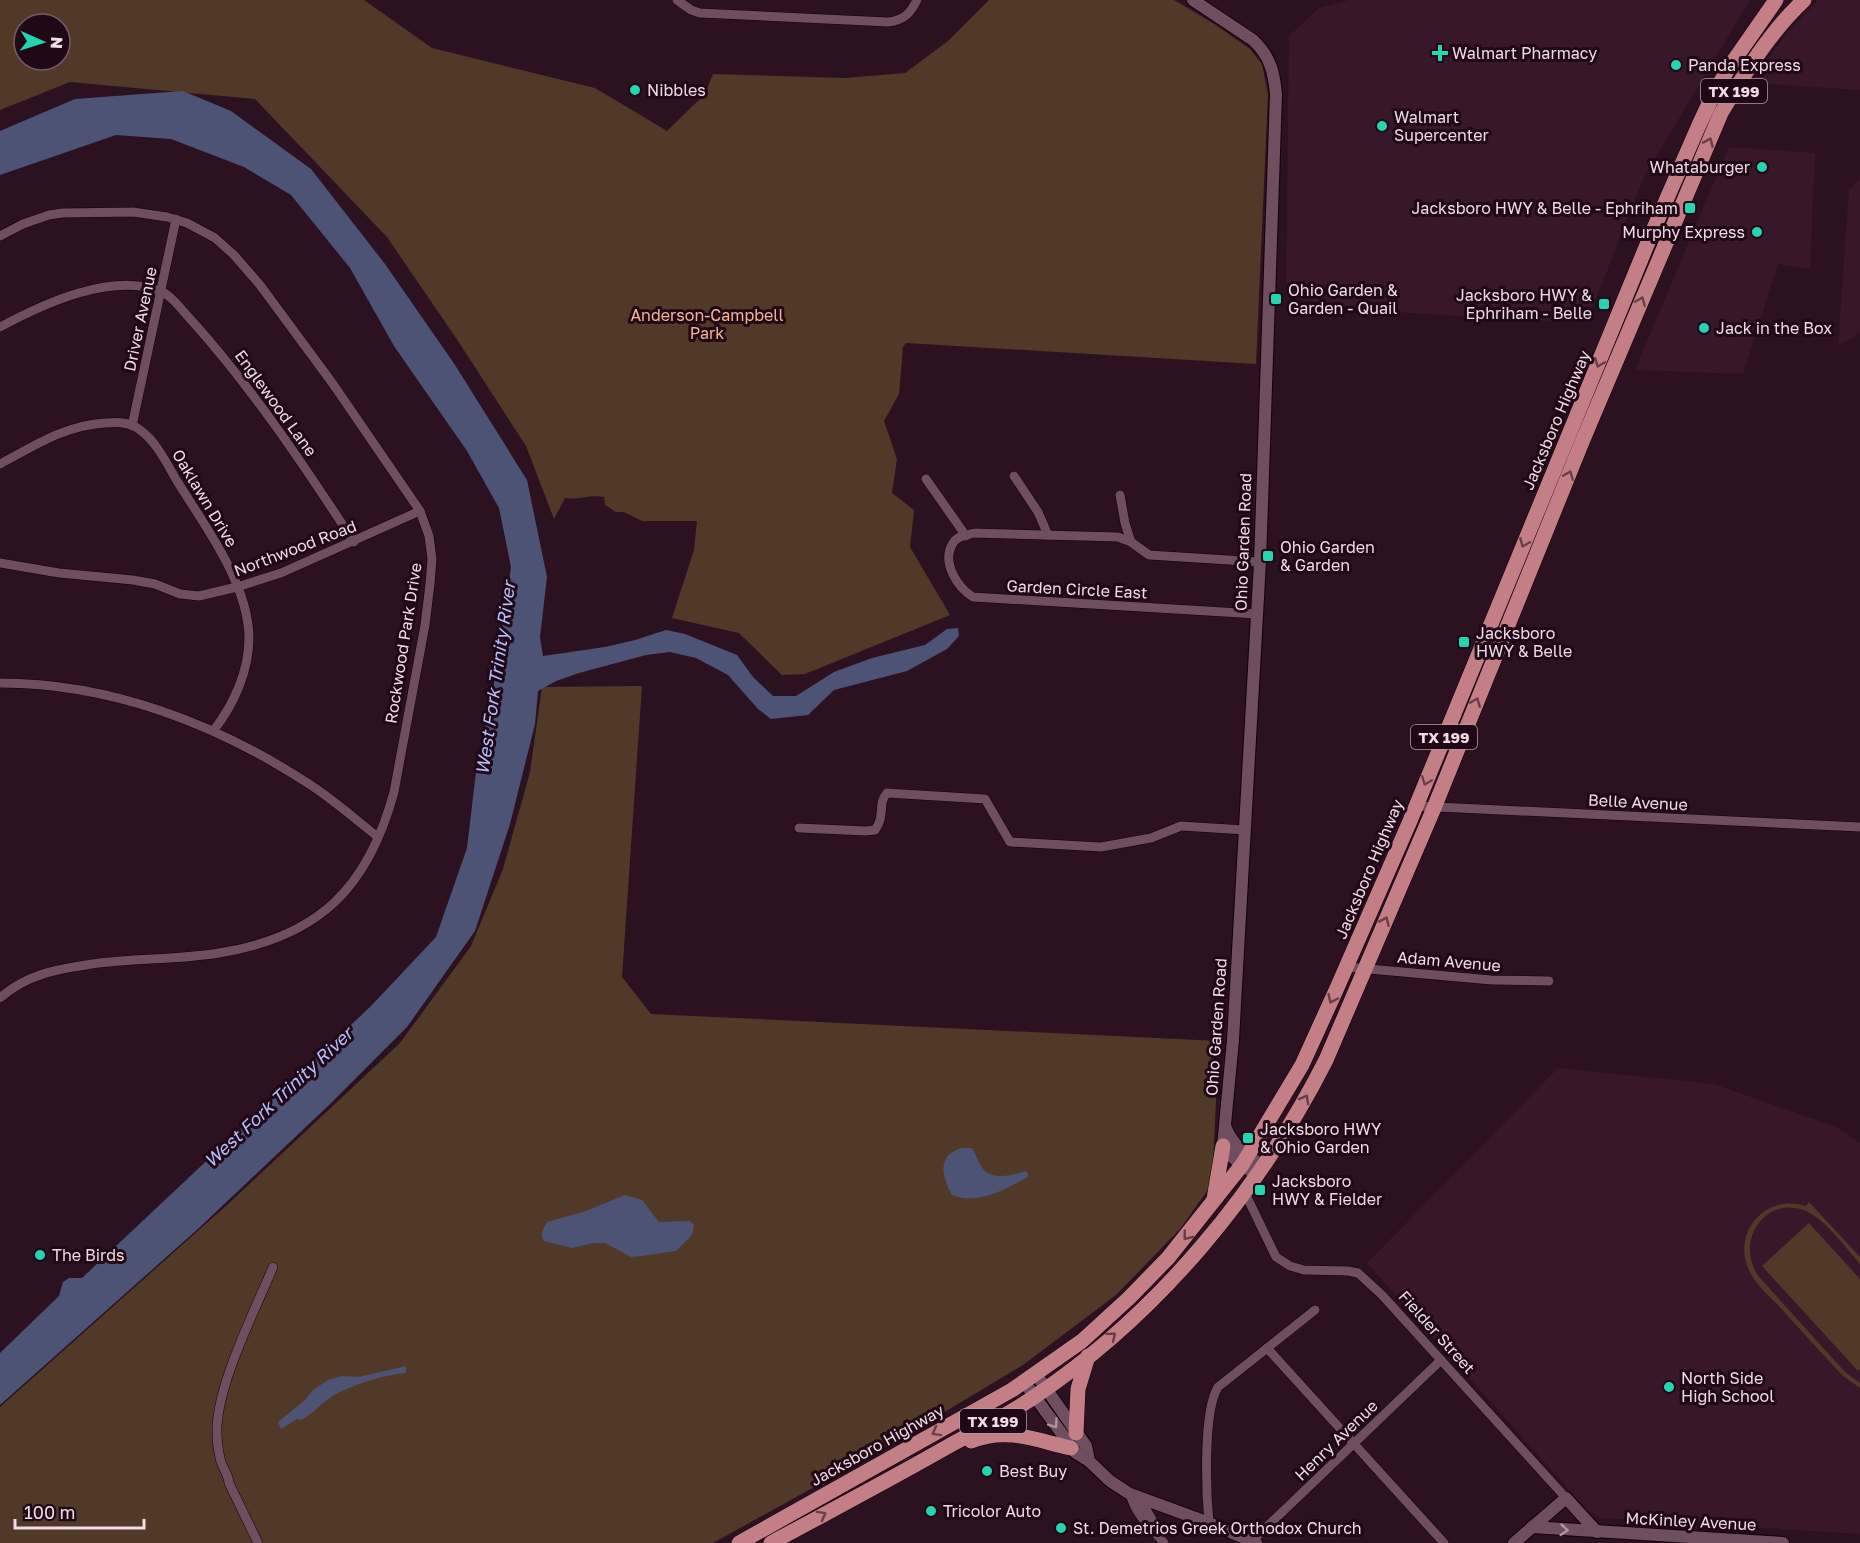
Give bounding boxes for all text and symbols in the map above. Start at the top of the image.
north arrow [12,12,72,72]
text: N [47,36,67,49]
place label: Walmart Pharmacy [1452,43,1597,63]
marker: Walmart Pharmacy [1433,46,1447,60]
place label: Panda Express [1688,55,1801,75]
marker: Panda Express [1669,58,1683,72]
road number: TX 199 [1701,79,1767,103]
place label: Nibbles [647,80,706,100]
marker: Nibbles [628,83,642,97]
place label: Walmart Supercenter [1394,107,1489,145]
marker: Walmart Supercenter [1375,119,1389,133]
one-way arrow [1701,137,1713,148]
place label: Whataburger [1650,157,1750,177]
marker: Whataburger [1755,160,1769,174]
place label: Jacksboro HWY & Belle - Ephriham [1411,198,1678,218]
marker: Jacksboro HWY & Belle - Ephriham [1683,201,1697,215]
place label: Murphy Express [1622,222,1745,242]
marker: Murphy Express [1750,225,1764,239]
street label: Driver Avenue [119,265,161,373]
place label: Ohio Garden & Garden - Quail [1288,280,1398,318]
place label: Jacksboro HWY & Ephriham - Belle [1456,285,1592,323]
marker: Ohio Garden & Garden - Quail [1269,292,1283,306]
marker: Jacksboro HWY & Ephriham - Belle [1597,297,1611,311]
one-way arrow [1634,297,1646,308]
park label: Anderson-Campbell Park [630,305,784,343]
place label: Jack in the Box [1716,318,1832,338]
marker: Jack in the Box [1697,321,1711,335]
street label: Englewood Lane [231,346,321,460]
street label: Jacksboro Highway [1518,347,1594,493]
one-way arrow [1594,357,1606,368]
street label: Oaklawn Drive [168,446,242,550]
one-way arrow [1562,471,1574,482]
street label: Ohio Garden Road [1231,473,1255,611]
street label: Northwood Road [231,515,359,581]
one-way arrow [1519,536,1531,547]
place label: Ohio Garden & Garden [1280,537,1375,575]
marker: Ohio Garden & Garden [1261,549,1275,563]
street label: Rockwood Park Drive [380,561,426,725]
street label: Garden Circle East [1006,575,1148,603]
water label: West Fork Trinity River [471,577,520,776]
place label: Jacksboro HWY & Belle [1476,623,1572,661]
marker: Jacksboro HWY & Belle [1457,635,1471,649]
one-way arrow [1469,698,1482,708]
road number: TX 199 [1411,725,1477,749]
one-way arrow [1421,775,1433,786]
street label: Belle Avenue [1588,789,1688,815]
street label: Jacksboro Highway [1331,796,1407,942]
one-way arrow [1377,916,1389,927]
street label: Adam Avenue [1396,947,1502,975]
street label: Ohio Garden Road [1201,957,1231,1097]
one-way arrow [1328,993,1340,1004]
water label: West Fork Trinity River [199,1020,359,1172]
one-way arrow [1298,1095,1310,1105]
place label: Jacksboro HWY & Ohio Garden [1260,1119,1382,1157]
marker: Jacksboro HWY & Ohio Garden [1241,1131,1255,1145]
place label: Jacksboro HWY & Fielder [1272,1171,1382,1209]
marker: Jacksboro HWY & Fielder [1253,1183,1267,1197]
one-way arrow [1183,1229,1194,1240]
place label: The Birds [52,1245,124,1265]
marker: The Birds [33,1248,47,1262]
street label: Fielder Street [1395,1286,1479,1378]
one-way arrow [1105,1332,1116,1343]
place label: North Side High School [1681,1368,1774,1406]
marker: North Side High School [1662,1380,1676,1394]
street label: Henry Avenue [1290,1395,1382,1485]
street label: Jacksboro Highway [807,1400,947,1490]
road number: TX 199 [960,1409,1026,1433]
one-way arrow [1047,1418,1058,1429]
one-way arrow [932,1425,942,1436]
place label: Best Buy [999,1461,1067,1481]
marker: Best Buy [980,1464,994,1478]
scale bar [15,1492,144,1530]
text: 100 m [24,1501,75,1523]
place label: Tricolor Auto [943,1501,1041,1521]
marker: Tricolor Auto [924,1504,938,1518]
street label: McKinley Avenue [1625,1508,1757,1534]
one-way arrow [816,1511,827,1522]
place label: St. Demetrios Greek Orthodox Church [1073,1518,1362,1538]
marker: St. Demetrios Greek Orthodox Church [1054,1521,1068,1535]
one-way arrow [1560,1523,1569,1536]

